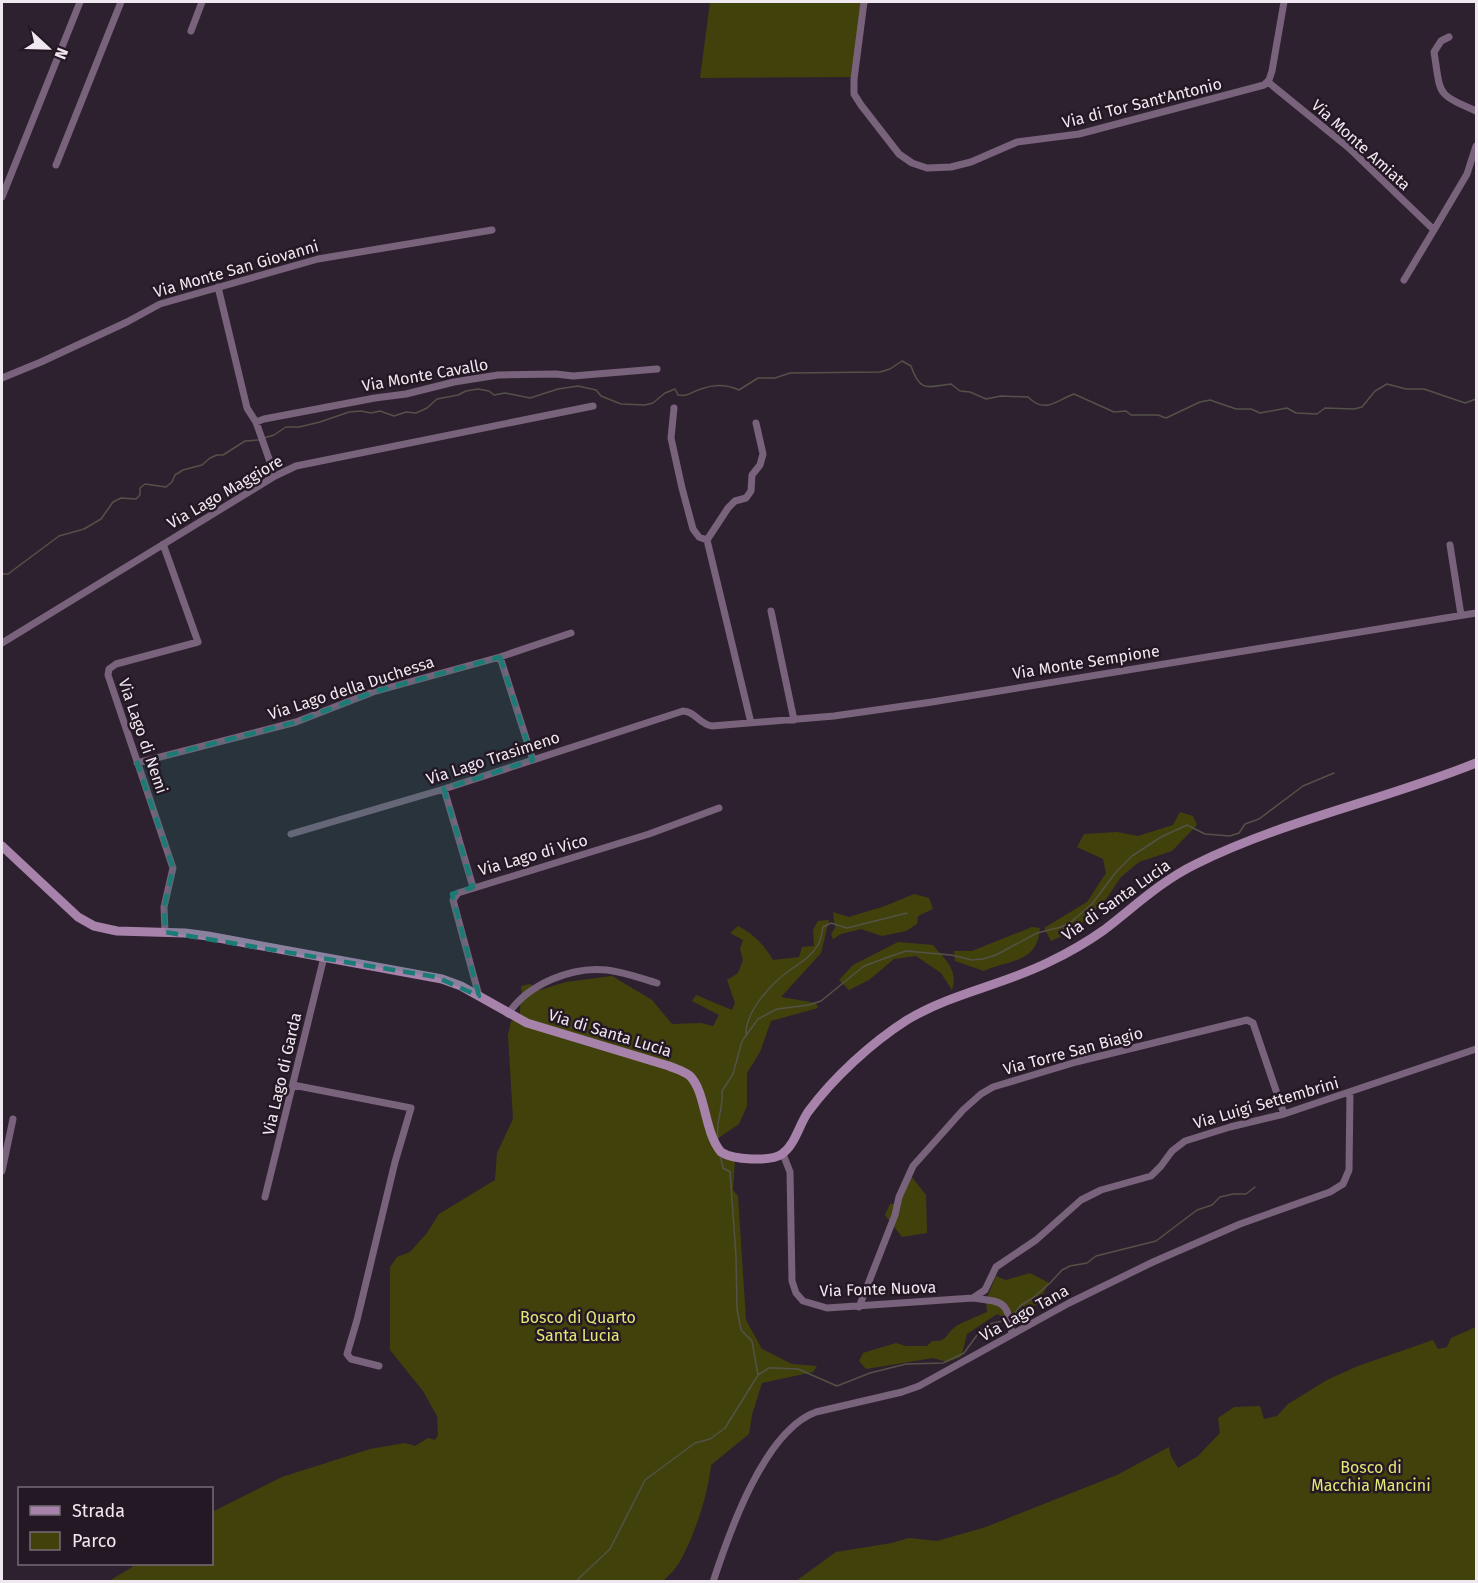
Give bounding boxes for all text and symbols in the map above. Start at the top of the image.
north arrow [18,18,78,78]
text: N [51,45,72,62]
street label: Via di Tor Sant'Antonio [1060,74,1224,132]
street label: Via Monte Amiata [1308,96,1414,194]
street label: Via Monte San Giovanni [151,236,321,302]
street label: Via Monte Cavallo [360,355,490,395]
street label: Via Lago Maggiore [164,451,286,533]
street label: Via Monte Sempione [1011,641,1161,683]
street label: Via Lago della Duchessa [266,652,436,724]
street label: Via Lago di Nemi [114,676,172,796]
street label: Via Lago Trasimeno [424,727,562,789]
street label: Via Lago di Vico [476,830,590,880]
street label: Via di Santa Lucia [1058,856,1174,944]
street label: Via di Santa Lucia [546,1005,674,1061]
street label: Via Lago di Garda [259,1011,305,1137]
street label: Via Torre San Biagio [1001,1023,1145,1079]
street label: Via Luigi Settembrini [1191,1073,1341,1133]
street label: Via Fonte Nuova [819,1277,937,1301]
street label: Via Lago Tana [976,1281,1072,1345]
park label: Bosco di Quarto Santa Lucia [520,1308,636,1345]
park label: Bosco di Macchia Mancini [1311,1458,1431,1495]
legend [18,1487,213,1565]
text: Strada [72,1500,125,1522]
text: Parco [72,1530,116,1552]

